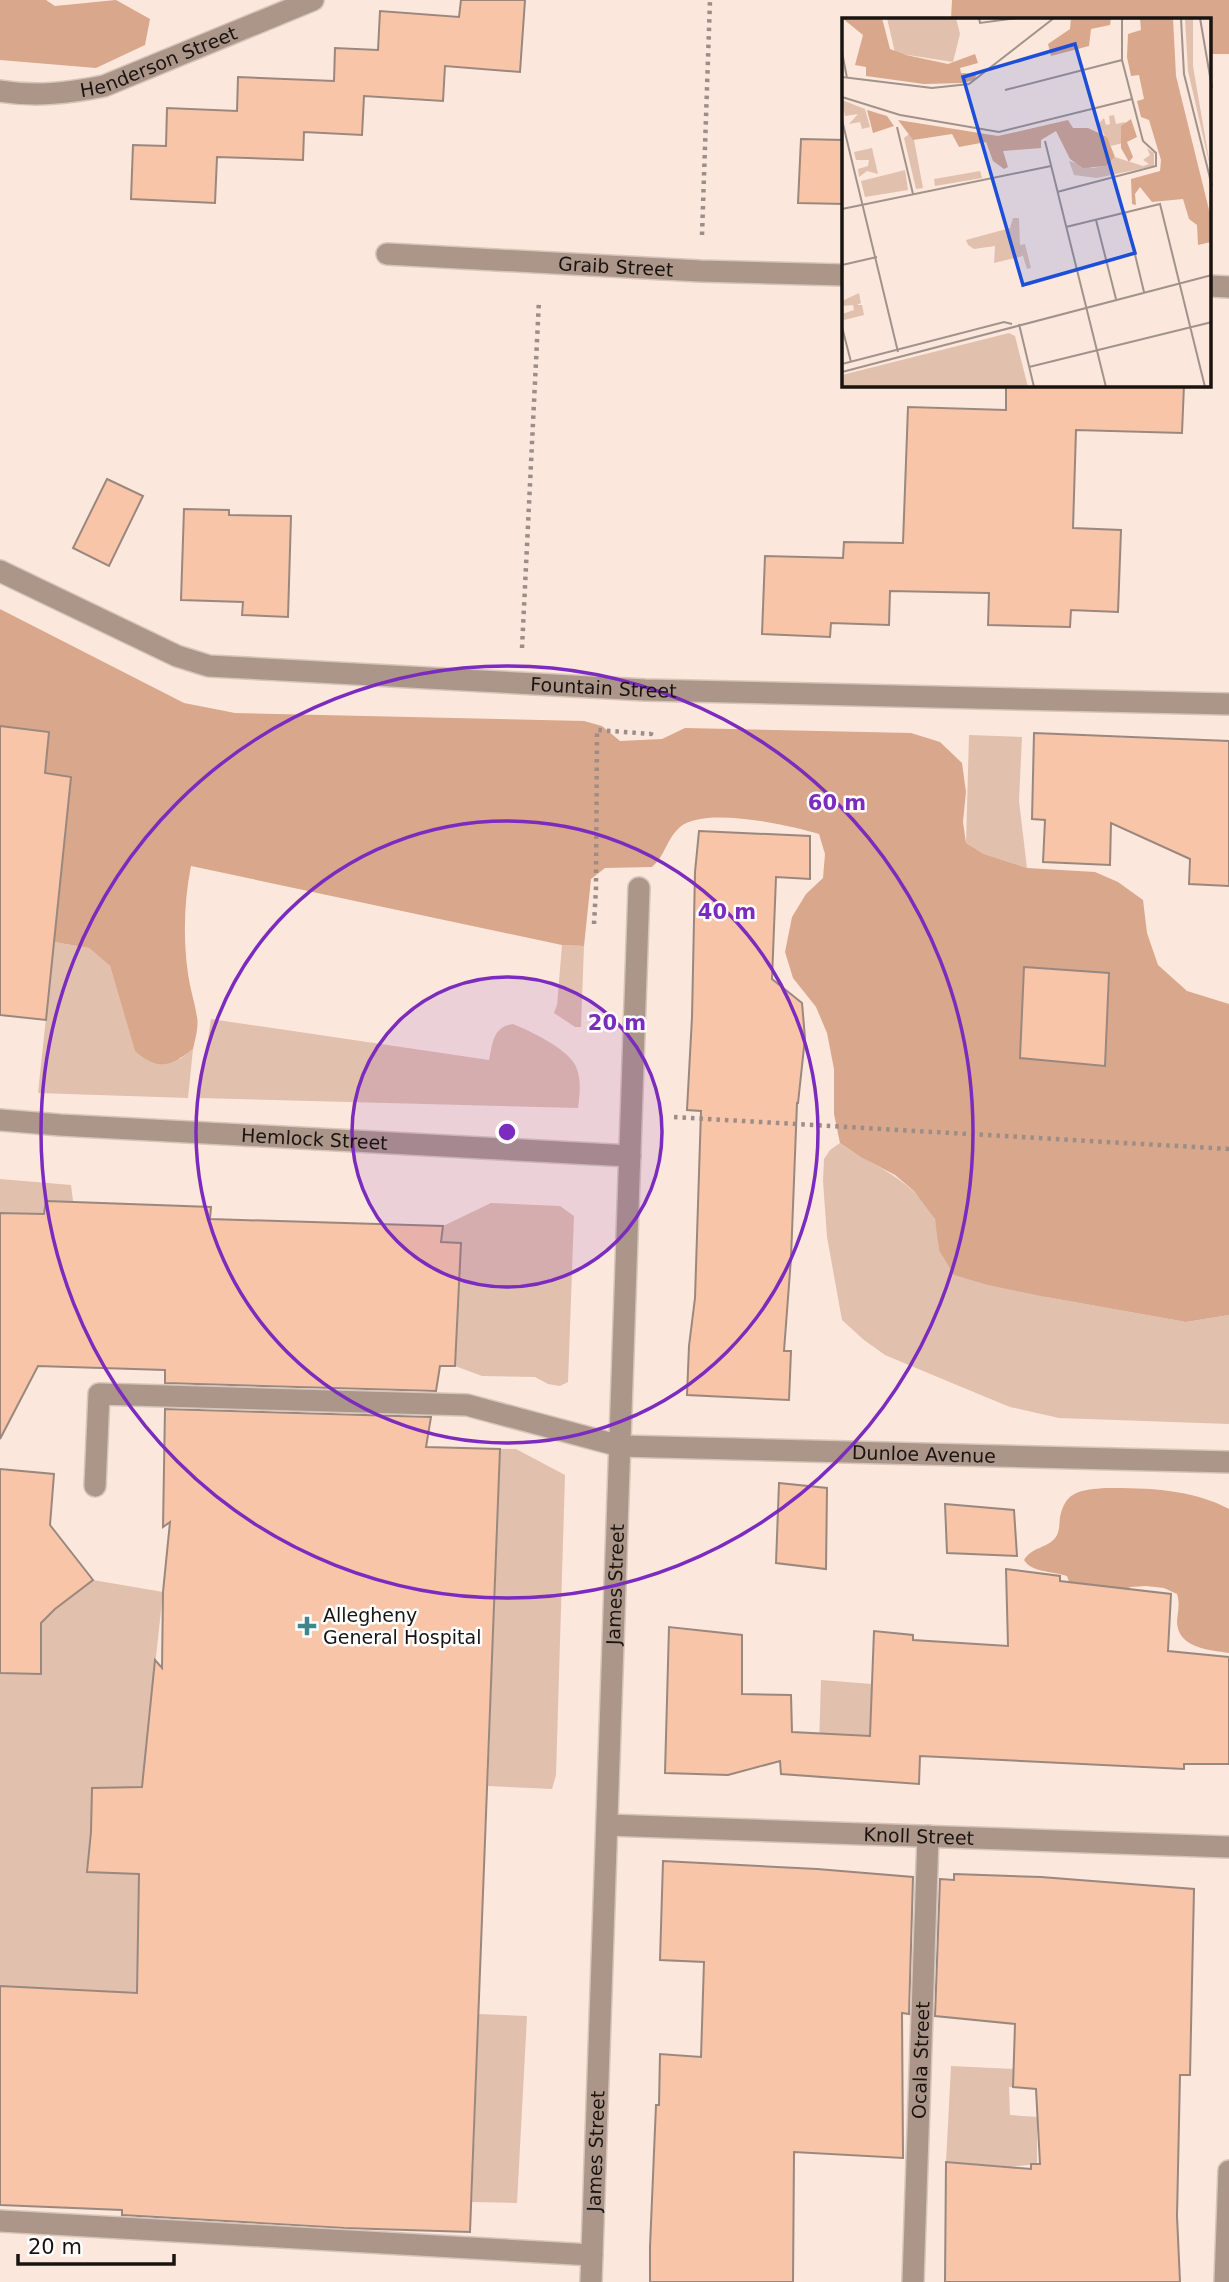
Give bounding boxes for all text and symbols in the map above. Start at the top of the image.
inset map [842,18,1212,387]
street label: Henderson Street [78,21,240,101]
street label: Graib Street [557,252,674,281]
street label: Fountain Street [530,673,677,702]
text: 60 m [808,791,866,815]
text: 40 m [698,900,756,924]
text: 20 m [588,1011,646,1035]
centre of rings [495,1120,519,1144]
street label: Hemlock Street [241,1124,388,1154]
street label: Dunloe Avenue [852,1441,996,1467]
street label: James Street [602,1523,628,1646]
place label: Allegheny General Hospital [323,1604,481,1648]
marker: Allegheny General Hospital [297,1616,317,1636]
street label: Knoll Street [863,1823,974,1849]
street label: Ocala Street [907,2001,933,2119]
street label: James Street [582,2090,609,2213]
scale bar [18,2222,173,2266]
text: 20 m [28,2235,82,2259]

